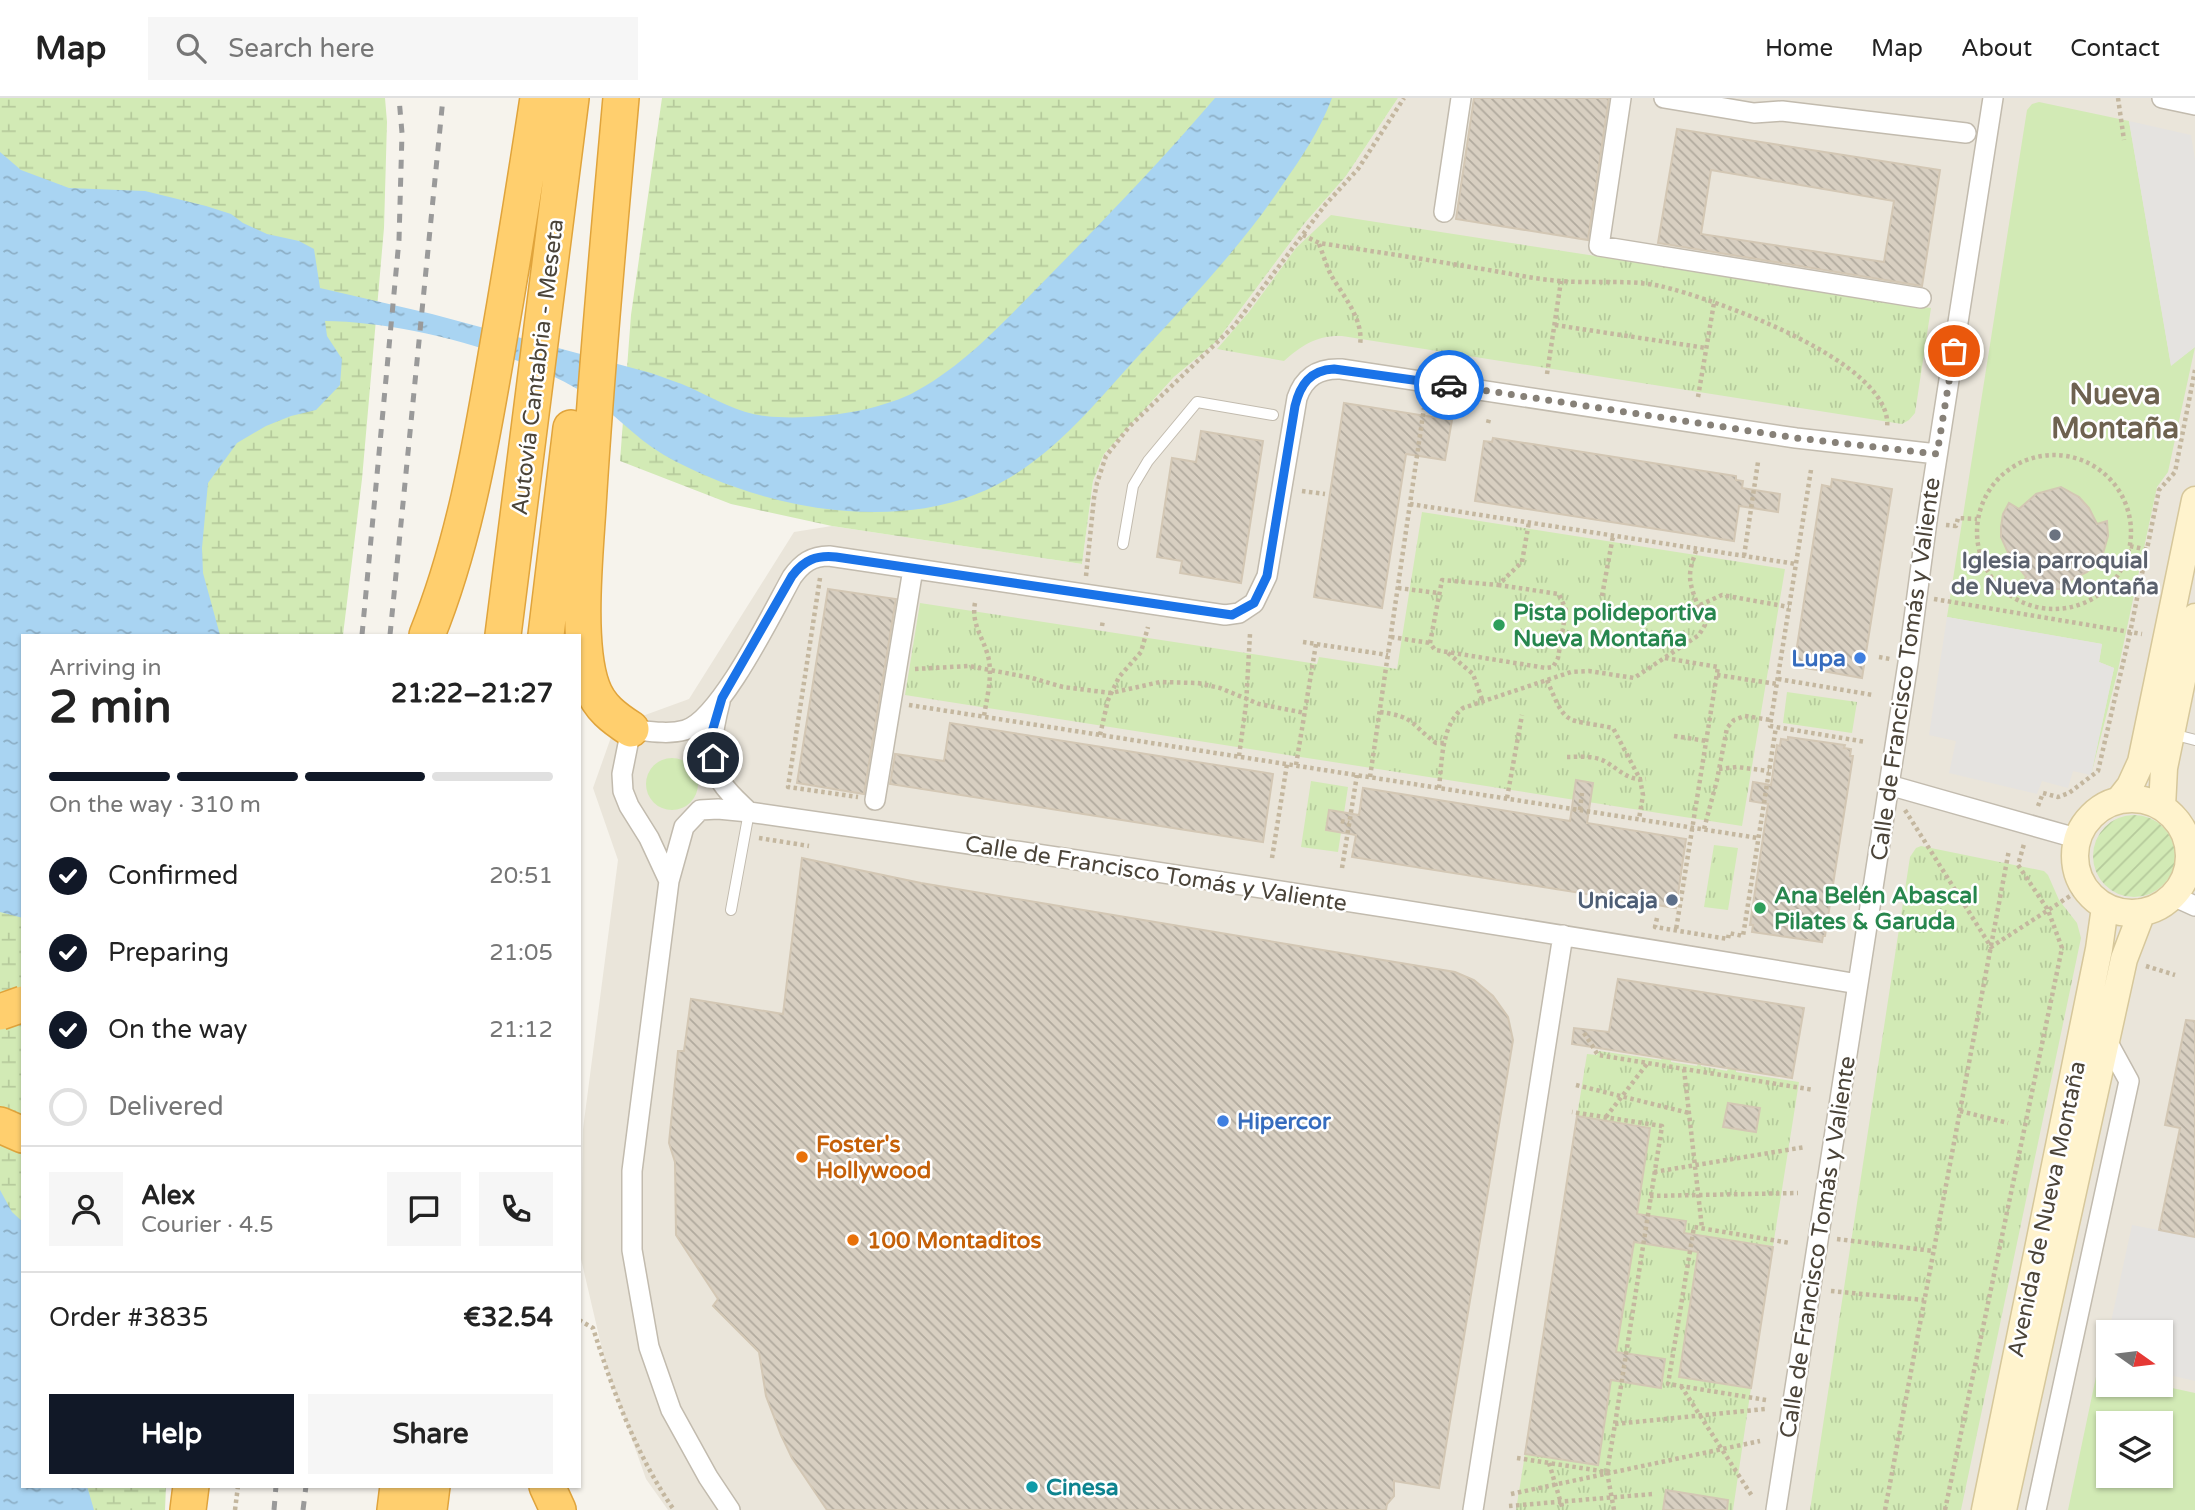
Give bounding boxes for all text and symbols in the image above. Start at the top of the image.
search box [148,17,638,80]
text: Map [35,29,106,68]
icon: search [172,29,210,67]
text: Search here [228,33,374,64]
text: Home [1765,34,1833,63]
text: Map [1871,34,1923,63]
text: About [1961,34,2032,63]
text: Contact [2070,34,2160,63]
street label: Autovía Cantabria - Meseta [506,217,570,517]
pin [1924,321,1984,381]
icon: bag [1935,332,1973,370]
courier [1414,350,1484,420]
icon: car [1430,366,1468,404]
district label: Nueva Montaña [2051,376,2179,447]
street label: Calle de Francisco Tomás y Valiente [1865,476,1947,862]
marker: Iglesia parroquial de Nueva Montaña [2047,527,2063,543]
place label: Iglesia parroquial de Nueva Montaña [1951,547,2159,601]
place label: Pista polideportiva Nueva Montaña [1513,599,1717,653]
marker: Pista polideportiva Nueva Montaña [1491,617,1507,633]
place label: Lupa [1791,645,1846,673]
marker: Lupa [1852,650,1868,666]
text: Arriving in [49,654,162,682]
text: 21:22–21:27 [391,678,553,709]
text: 2 min [49,680,172,735]
pin [683,728,743,788]
icon: home [694,739,732,777]
text: On the way · 310 m [49,791,261,819]
street label: Calle de Francisco Tomás y Valiente [963,830,1349,918]
icon: check [49,857,87,895]
text: Confirmed [108,860,238,891]
text: 20:51 [489,862,553,890]
place label: Ana Belén Abascal Pilates & Garuda [1774,882,1978,936]
place label: Unicaja [1577,887,1658,915]
marker: Unicaja [1664,892,1680,908]
marker: Ana Belén Abascal Pilates & Garuda [1752,900,1768,916]
icon: check [49,934,87,972]
text: Preparing [108,937,229,968]
text: 21:05 [489,939,553,967]
icon: check [49,1011,87,1049]
text: On the way [108,1014,248,1045]
text: 21:12 [489,1016,553,1044]
street label: Calle de Francisco Tomás y Valiente [1774,1054,1862,1440]
street label: Avenida de Nueva Montaña [2002,1058,2092,1360]
text: Delivered [108,1091,224,1122]
place label: Hipercor [1237,1108,1332,1136]
marker: Hipercor [1215,1113,1231,1129]
place label: Foster's Hollywood [816,1131,931,1185]
marker: Foster's Hollywood [794,1149,810,1165]
button: person [49,1172,123,1246]
button: chat [387,1172,461,1246]
button: phone [479,1172,553,1246]
text: Alex [141,1180,195,1211]
text: Courier · 4.5 [141,1211,274,1239]
place label: 100 Montaditos [867,1227,1042,1255]
marker: 100 Montaditos [845,1232,861,1248]
text: Order #3835 [49,1302,209,1333]
text: €32.54 [463,1302,553,1333]
north arrow [2096,1320,2174,1396]
map controls [2096,1320,2173,1488]
button: Help [49,1394,294,1474]
button: Share [308,1394,553,1474]
button: layers [2096,1411,2173,1488]
place label: Cinesa [1046,1474,1119,1502]
marker: Cinesa [1024,1479,1040,1495]

